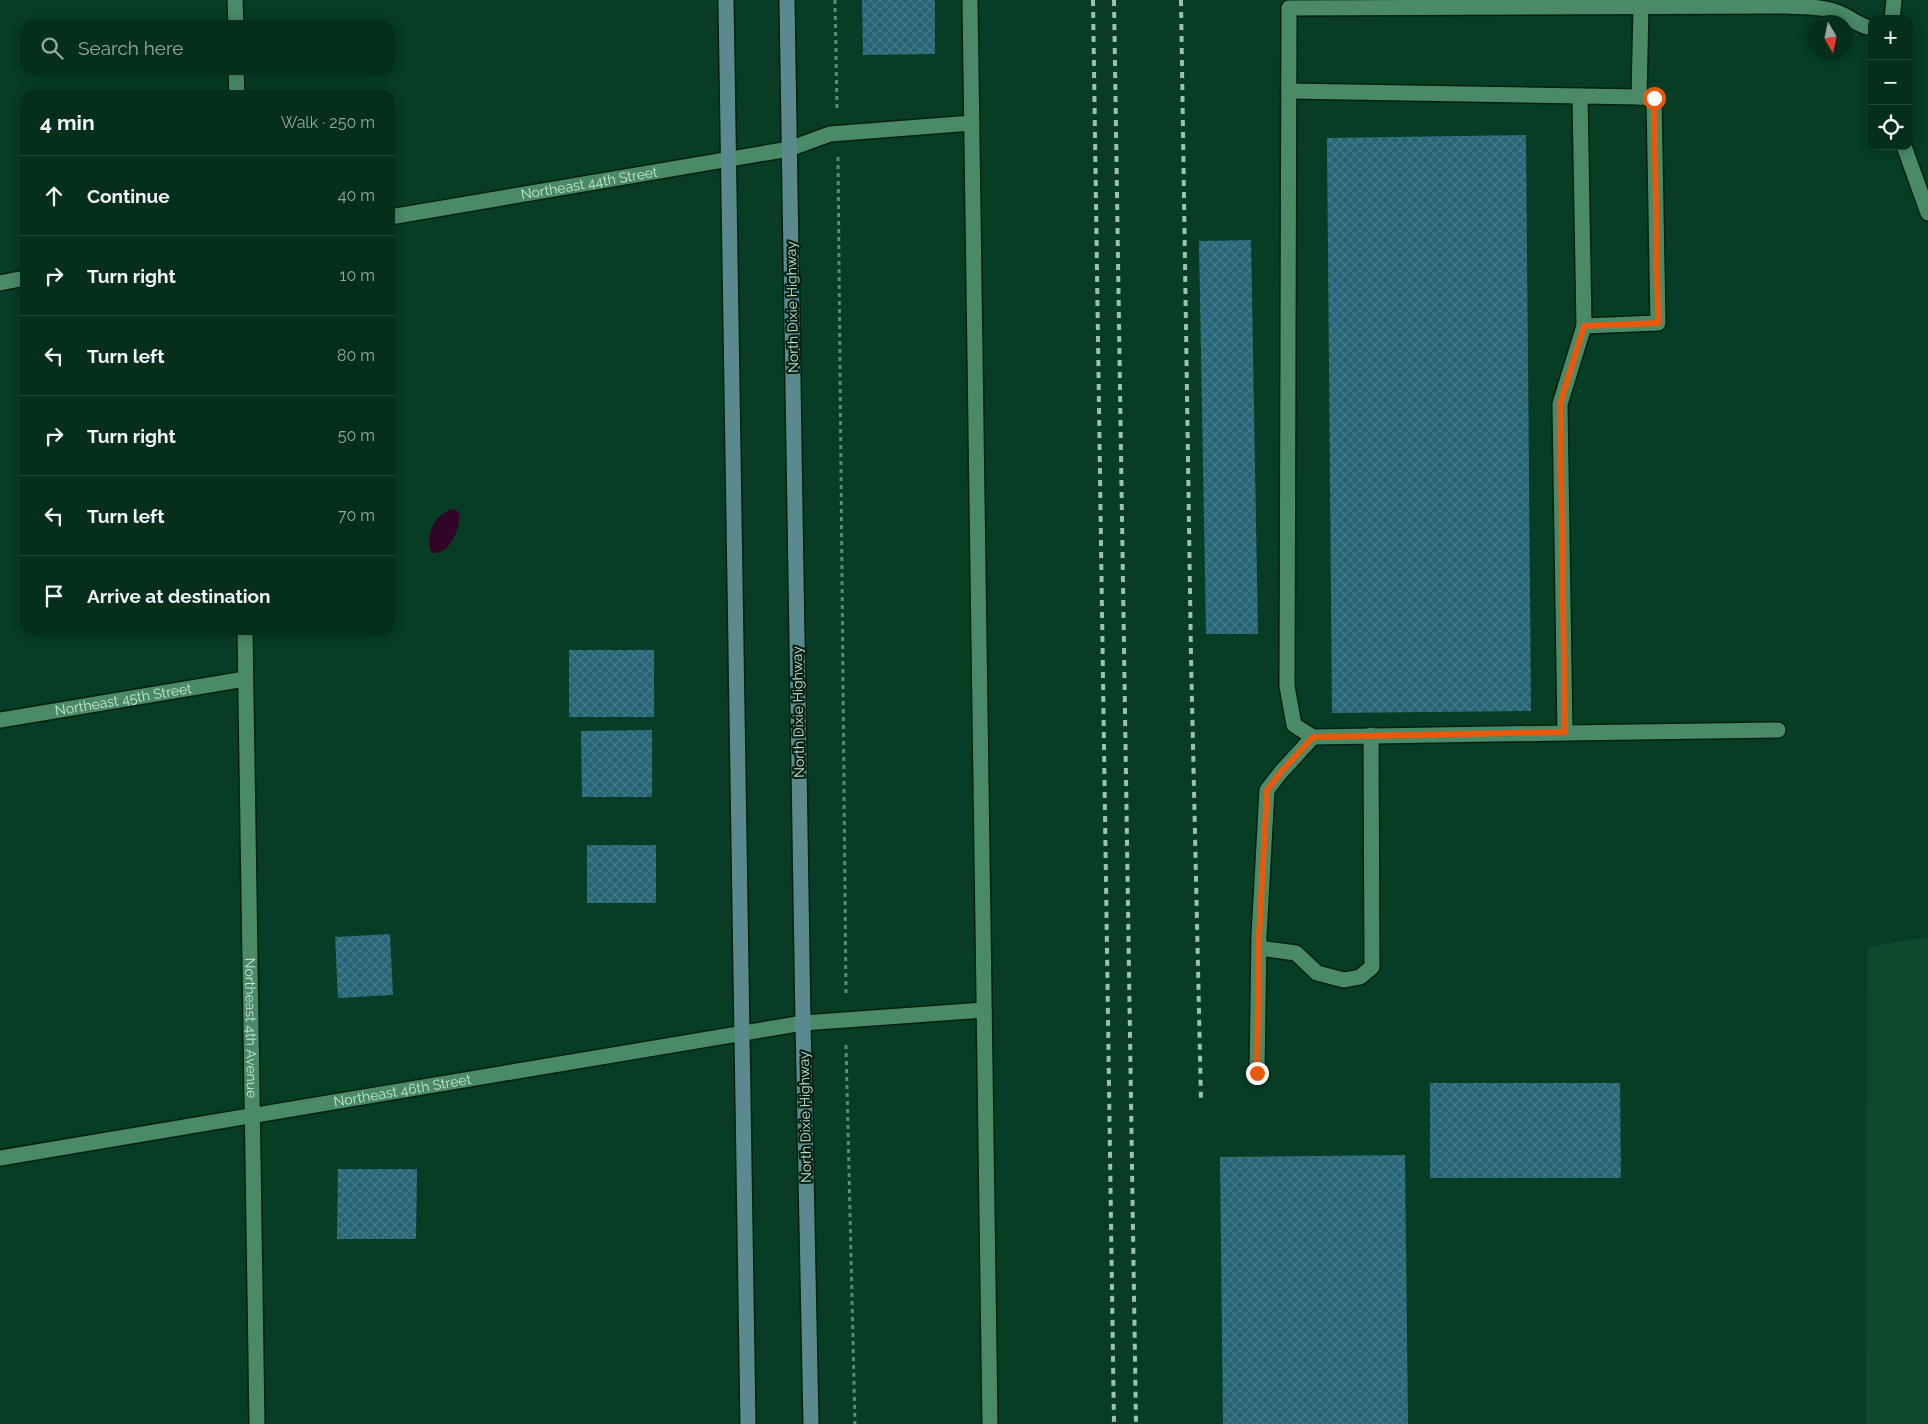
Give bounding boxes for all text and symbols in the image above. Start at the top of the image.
north arrow [1808,15,1853,60]
map controls [1868,15,1913,150]
button: + [1868,15,1913,60]
search box [20,20,395,75]
icon: search [38,34,66,62]
text: Search here [78,37,184,59]
button: − [1868,60,1913,105]
route start [1643,87,1666,110]
button: locate [1868,105,1913,150]
text: 4 min [40,110,95,135]
text: Walk · 250 m [281,113,375,132]
street label: Northeast 44th Street [520,164,659,203]
icon: ahead [40,182,68,210]
text: Continue [87,185,170,207]
text: 40 m [338,186,375,205]
street label: North Dixie Highway [783,241,801,373]
icon: right [40,262,68,290]
text: Turn right [87,265,176,287]
text: 10 m [340,266,375,285]
icon: left [40,342,68,370]
text: Turn left [87,345,164,367]
text: 80 m [337,346,375,365]
icon: right [40,422,68,450]
text: Turn right [87,425,176,447]
text: 50 m [338,426,375,445]
icon: left [40,502,68,530]
text: Turn left [87,505,164,527]
text: 70 m [338,506,375,525]
icon: arrive [40,582,68,610]
text: Arrive at destination [87,585,271,607]
street label: North Dixie Highway [789,646,807,778]
street label: Northeast 45th Street [54,680,193,719]
street label: Northeast 4th Avenue [242,958,260,1098]
street label: North Dixie Highway [796,1051,814,1183]
route end [1246,1062,1269,1085]
street label: Northeast 46th Street [332,1071,473,1110]

